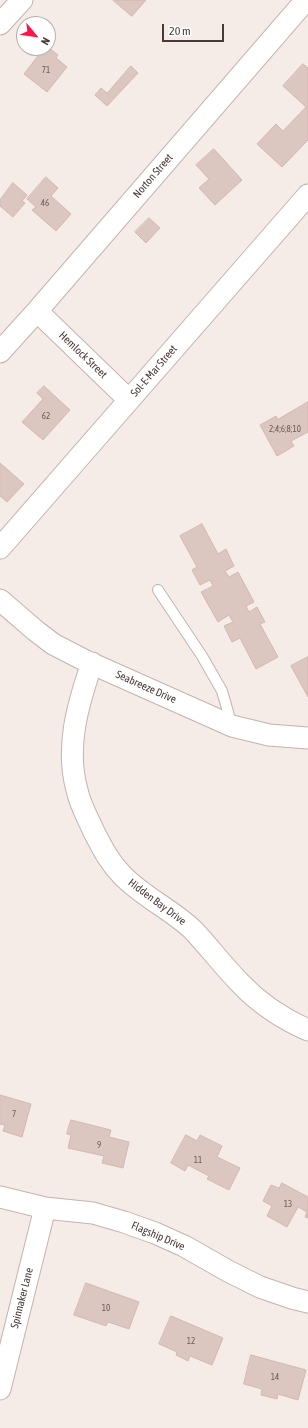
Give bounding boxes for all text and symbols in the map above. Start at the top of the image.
north arrow [16,16,56,56]
scale bar [164,16,226,42]
text: 20 m [169,24,191,38]
text: N [39,36,52,47]
house number: 71 [42,65,50,75]
street label: Norton Street [130,151,176,201]
house number: 46 [41,198,49,208]
street label: Hemlock Street [56,329,110,381]
street label: Sol-E-Mar Street [128,342,180,400]
house number: 62 [42,411,50,421]
house number: 2;4;6;8;10 [269,424,301,434]
street label: Seabreeze Drive [114,668,178,706]
street label: Hidden Bay Drive [126,876,188,928]
house number: 7 [12,1109,16,1119]
house number: 9 [97,1140,101,1150]
house number: 11 [194,1155,202,1165]
house number: 13 [284,1199,292,1209]
street label: Flagship Drive [129,1219,187,1253]
street label: Spinnaker Lane [8,1266,36,1330]
house number: 10 [102,1303,110,1313]
house number: 12 [187,1336,195,1346]
house number: 14 [271,1372,279,1382]

